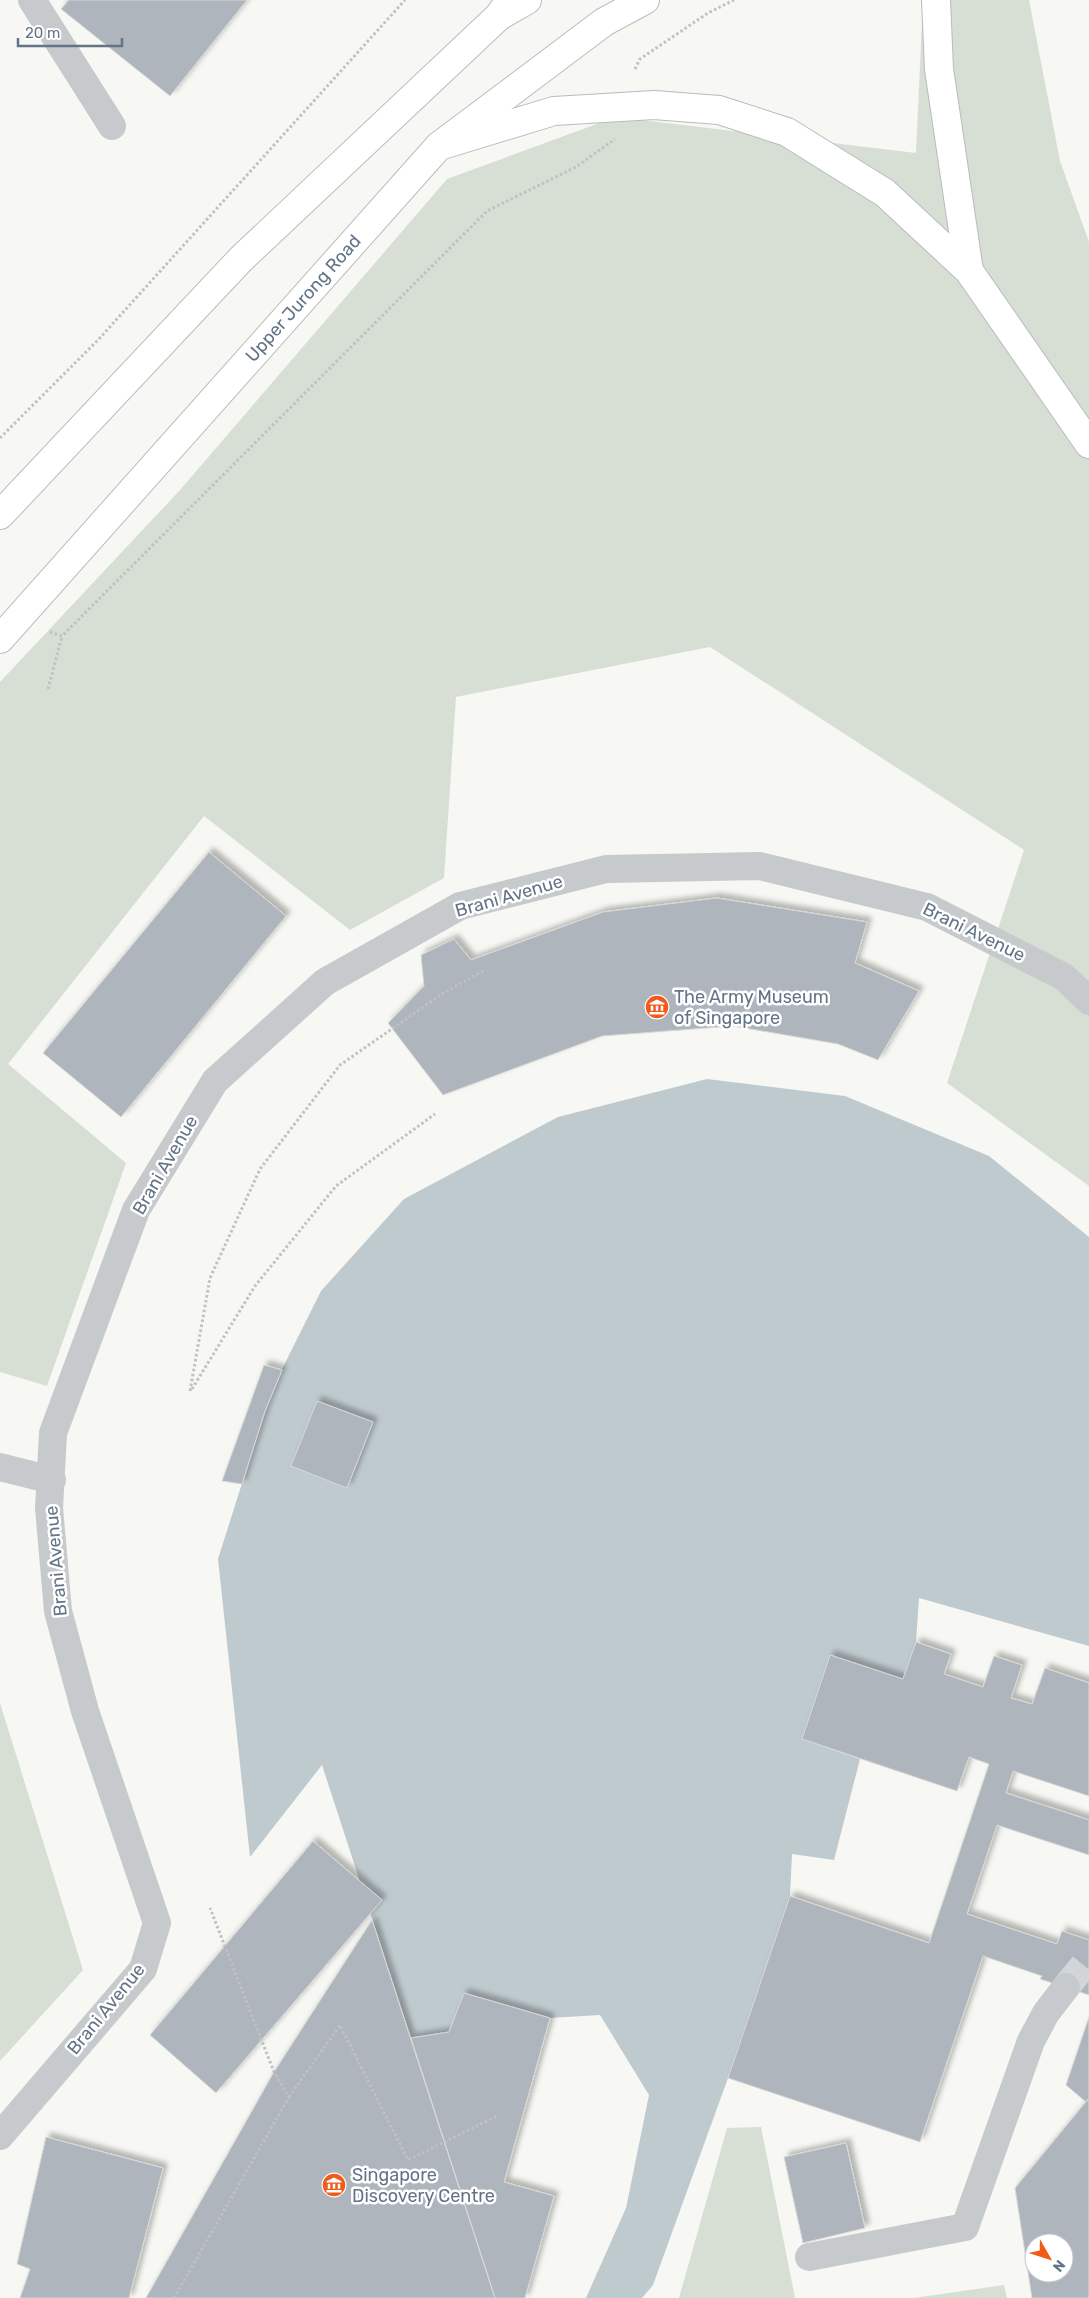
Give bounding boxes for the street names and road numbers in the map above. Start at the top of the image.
street label: Upper Jurong Road [241,230,366,367]
street label: Brani Avenue [453,870,565,922]
street label: Brani Avenue [919,898,1029,966]
street label: Brani Avenue [128,1111,202,1219]
street label: Brani Avenue [40,1505,72,1617]
street label: Brani Avenue [63,1959,149,2059]

